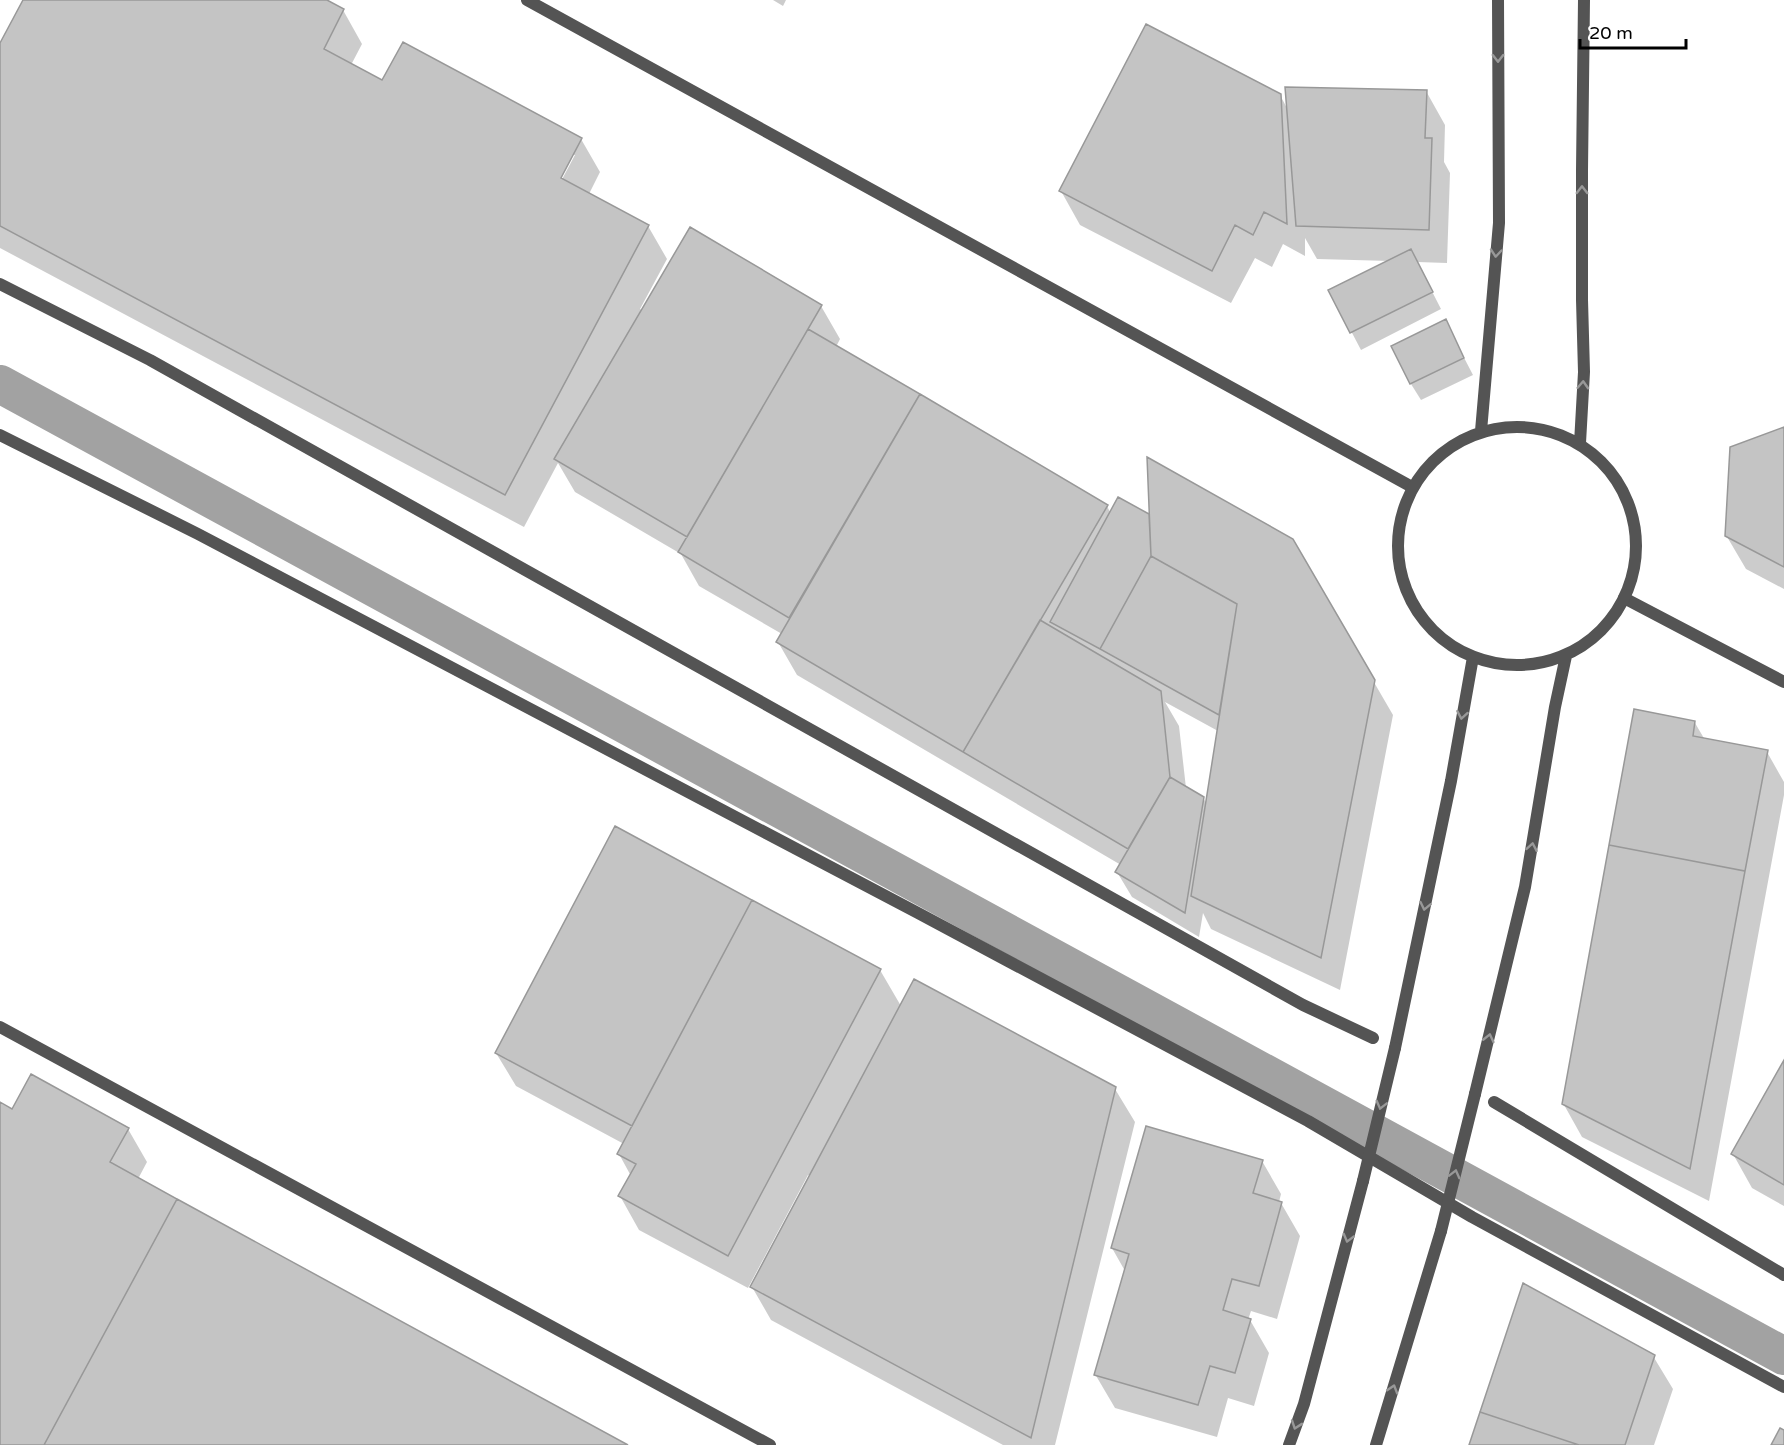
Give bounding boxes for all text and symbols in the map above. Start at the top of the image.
scale bar [1580,12,1686,50]
text: 20 m [1589,22,1633,44]
one-way arrow [1492,54,1504,63]
one-way arrow [1576,185,1588,194]
one-way arrow [1490,249,1503,258]
one-way arrow [1576,380,1589,389]
one-way arrow [1457,710,1469,720]
one-way arrow [1525,843,1537,852]
one-way arrow [1419,901,1432,911]
one-way arrow [1482,1033,1495,1043]
one-way arrow [1376,1099,1389,1109]
one-way arrow [1448,1170,1461,1180]
one-way arrow [1343,1232,1356,1242]
one-way arrow [1386,1384,1398,1395]
one-way arrow [1291,1419,1304,1430]

